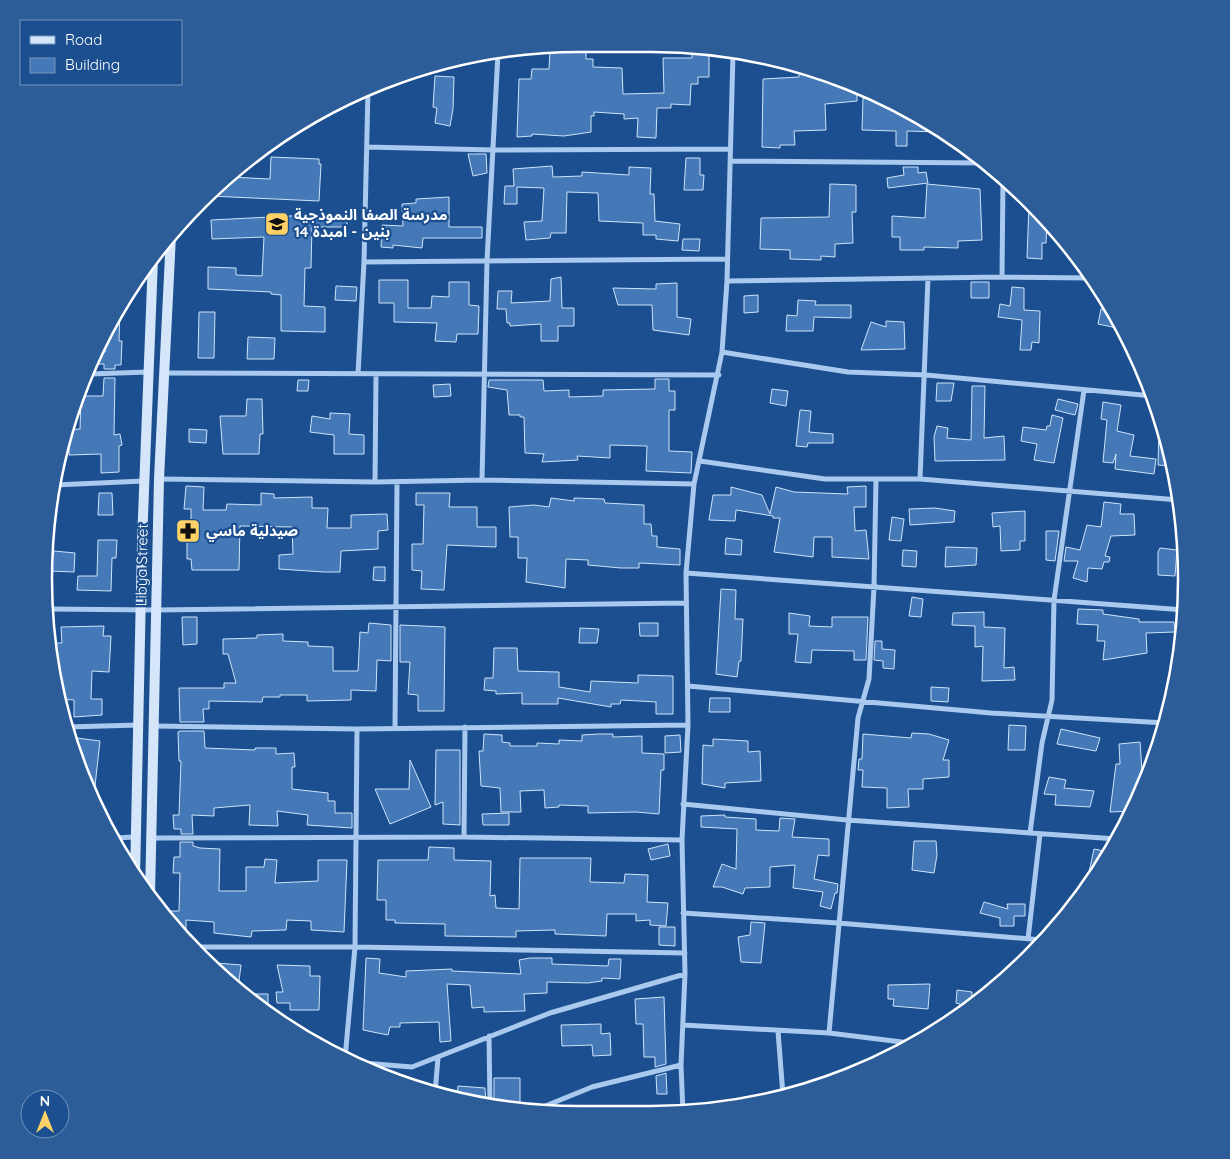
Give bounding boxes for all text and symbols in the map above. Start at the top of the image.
legend [20,20,182,85]
text: Road [65,30,102,49]
text: Building [65,55,120,74]
place label: مدرسة الصفا النموذجية بنين - امبدة 14 [294,205,447,241]
school or university icon: مدرسة الصفا النموذجية بنين - امبدة 14 [264,211,290,237]
pharmacy icon: صيدلية ماسي [175,518,201,544]
place label: صيدلية ماسي [206,521,299,542]
street label: Libya Street [131,523,152,607]
north arrow [20,1089,70,1139]
text: N [40,1092,50,1110]

